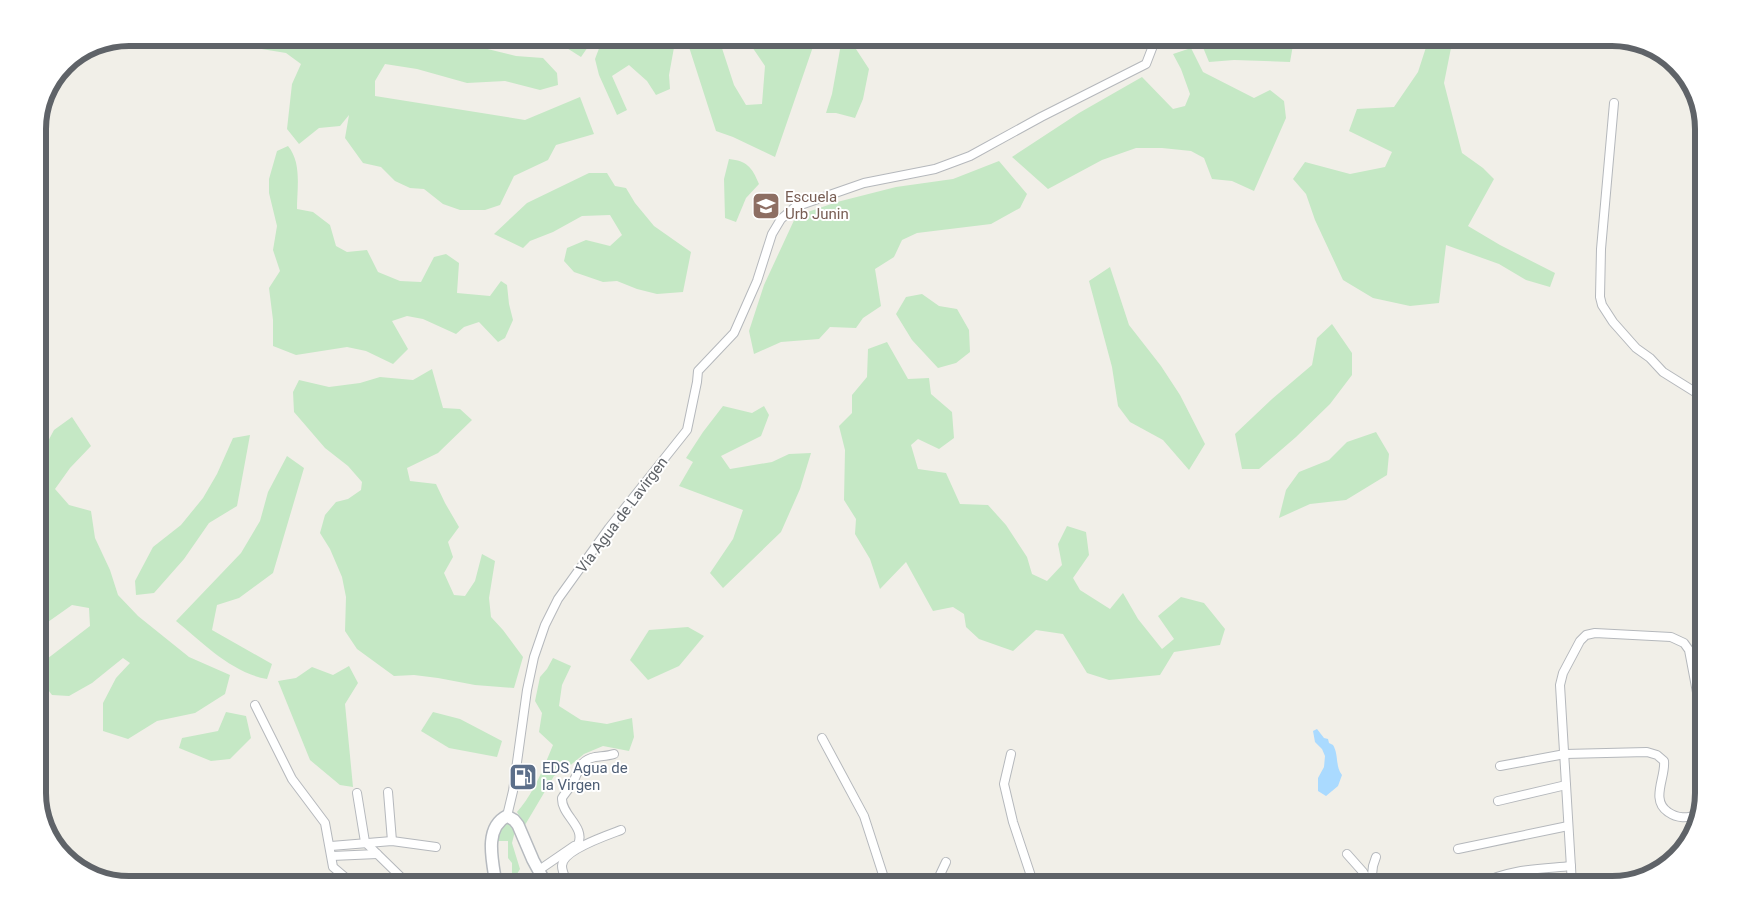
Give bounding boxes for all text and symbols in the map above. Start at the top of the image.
place label: Escuela Urb Junin [785,188,849,223]
school or university icon: Escuela Urb Junin [751,191,781,221]
street label: Vía Agua de Lavirgen [573,454,671,576]
place label: EDS Agua de la Virgen [542,759,628,794]
fuel station icon: EDS Agua de la Virgen [508,762,538,792]

